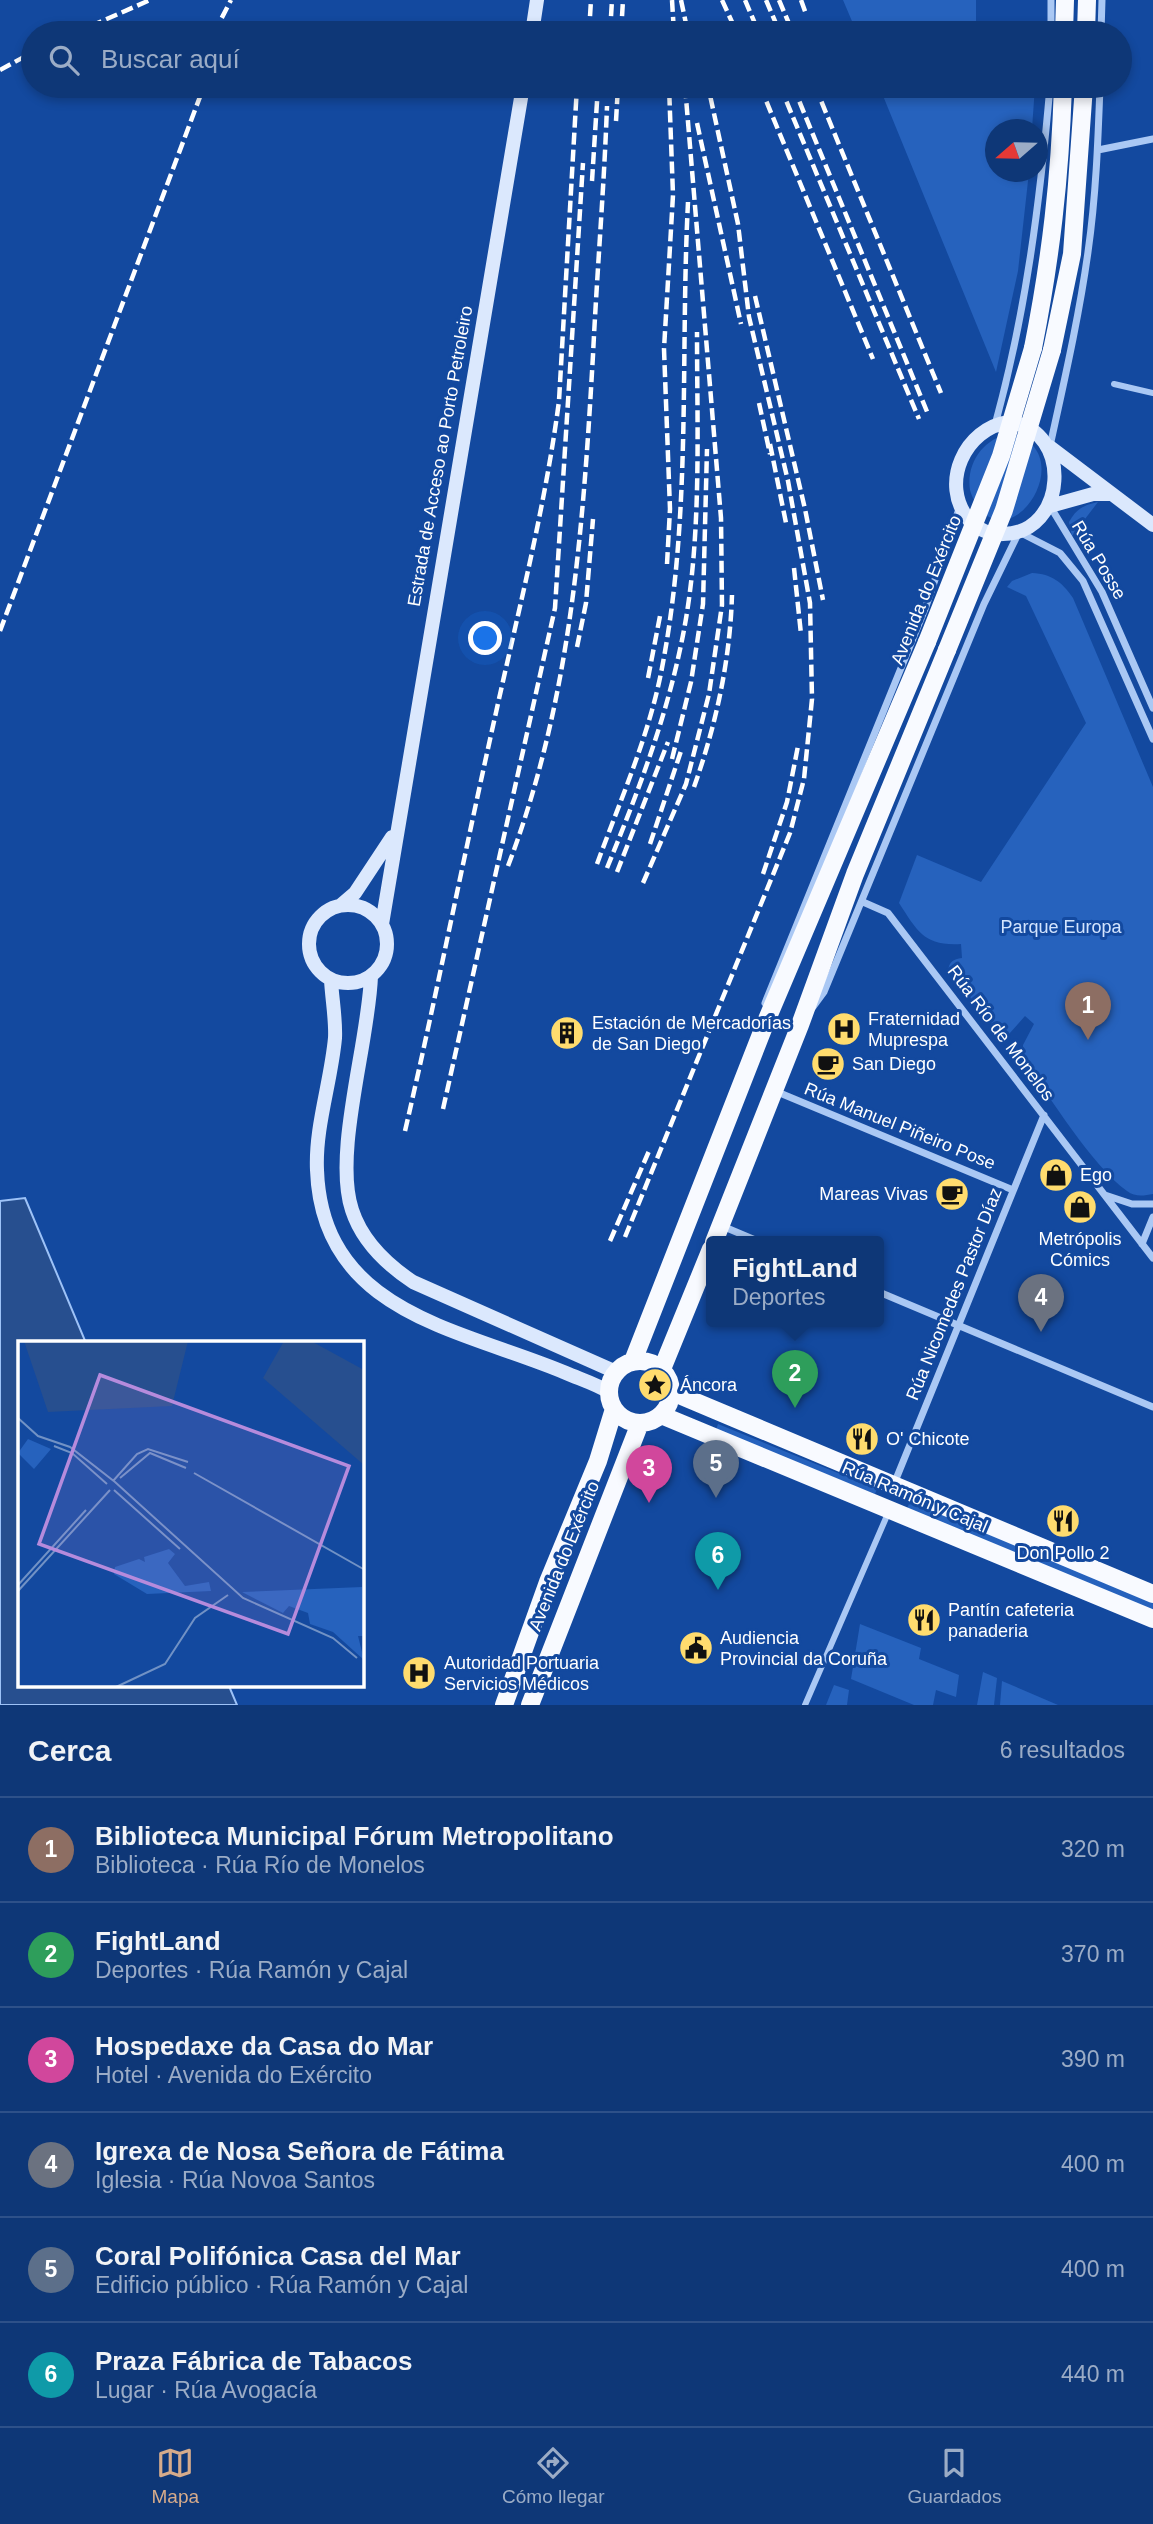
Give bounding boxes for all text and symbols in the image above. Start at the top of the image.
search box [21,21,1132,98]
icon: search [45,41,83,79]
text: Buscar aquí [101,44,240,74]
north arrow [985,119,1048,182]
street label: Estrada de Acceso ao Porto Petroleiro [404,304,476,608]
street label: Avenida do Exército [887,512,965,668]
street label: Rúa Posse [1068,517,1130,603]
your location [468,621,502,655]
park label: Parque Europa [1000,917,1123,937]
street label: Rúa Río de Monelos [944,961,1058,1105]
pin: 1 [1065,982,1111,1040]
place label: Fraternidad Muprespa [868,1009,960,1050]
hospital icon: Fraternidad Muprespa [825,1010,863,1048]
place label: Estación de Mercadorías de San Diego [592,1013,791,1054]
building icon: Estación de Mercadorías de San Diego [548,1014,586,1052]
cafe icon: San Diego [809,1045,847,1083]
place label: San Diego [852,1054,936,1074]
street label: Rúa Manuel Piñeiro Pose [802,1078,998,1174]
shop icon: Ego [1037,1156,1075,1194]
place label: Ego [1080,1165,1112,1185]
cafe icon: Mareas Vivas [933,1175,971,1213]
place label: Mareas Vivas [819,1184,928,1204]
street label: Rúa Nicomedes Pastor Díaz [902,1185,1006,1403]
shop icon: Metrópolis Cómics [1061,1188,1099,1226]
place label: Metrópolis Cómics [1038,1229,1122,1270]
popup [706,1236,884,1327]
text: FightLand [732,1253,858,1283]
pin: 4 [1018,1274,1064,1332]
text: Deportes [732,1284,826,1310]
inset map [18,1341,364,1688]
pin: 2 [772,1350,818,1408]
place icon: Áncora [636,1366,674,1404]
place label: Áncora [680,1375,738,1395]
restaurant icon: O' Chicote [843,1420,881,1458]
place label: O' Chicote [886,1429,969,1449]
pin: 5 [693,1440,739,1498]
pin: 3 [626,1445,672,1503]
street label: Rúa Ramón y Cajal [839,1457,991,1537]
street label: Avenida do Exército [525,1478,603,1634]
restaurant icon: Don Pollo 2 [1044,1502,1082,1540]
pin: 6 [695,1532,741,1590]
place label: Don Pollo 2 [1016,1543,1110,1563]
place label: Pantín cafeteria panaderia [948,1600,1075,1641]
restaurant icon: Pantín cafeteria panaderia [905,1601,943,1639]
place label: Audiencia Provincial da Coruña [720,1628,888,1669]
public building icon: Audiencia Provincial da Coruña [677,1629,715,1667]
place label: Autoridad Portuaria Servicios Médicos [444,1653,600,1694]
hospital icon: Autoridad Portuaria Servicios Médicos [400,1654,438,1692]
text: Cerca [28,1734,111,1767]
text: 6 resultados [1000,1737,1125,1763]
text: Biblioteca Municipal Fórum Metropolitano [95,1821,614,1851]
text: 1 [45,1836,57,1862]
text: 320 m [1061,1836,1125,1862]
text: Biblioteca · Rúa Río de Monelos [95,1852,425,1878]
text: FightLand [95,1926,221,1956]
text: 2 [45,1941,57,1967]
text: 370 m [1061,1941,1125,1967]
text: Deportes · Rúa Ramón y Cajal [95,1957,408,1983]
text: Hospedaxe da Casa do Mar [95,2031,433,2061]
text: 3 [45,2046,57,2072]
text: 390 m [1061,2046,1125,2072]
text: Hotel · Avenida do Exército [95,2062,372,2088]
text: Igrexa de Nosa Señora de Fátima [95,2136,504,2166]
text: 4 [45,2151,57,2177]
text: 400 m [1061,2151,1125,2177]
text: Iglesia · Rúa Novoa Santos [95,2167,375,2193]
text: Coral Polifónica Casa del Mar [95,2241,461,2271]
text: 5 [45,2256,57,2282]
text: 400 m [1061,2256,1125,2282]
text: Edificio público · Rúa Ramón y Cajal [95,2272,468,2298]
text: Praza Fábrica de Tabacos [95,2346,412,2376]
text: 6 [45,2361,57,2387]
text: 440 m [1061,2361,1125,2387]
text: Lugar · Rúa Avogacía [95,2377,317,2403]
tab: Mapa [152,2444,199,2508]
tab: Cómo llegar [502,2444,604,2508]
tab: Guardados [907,2444,1001,2508]

